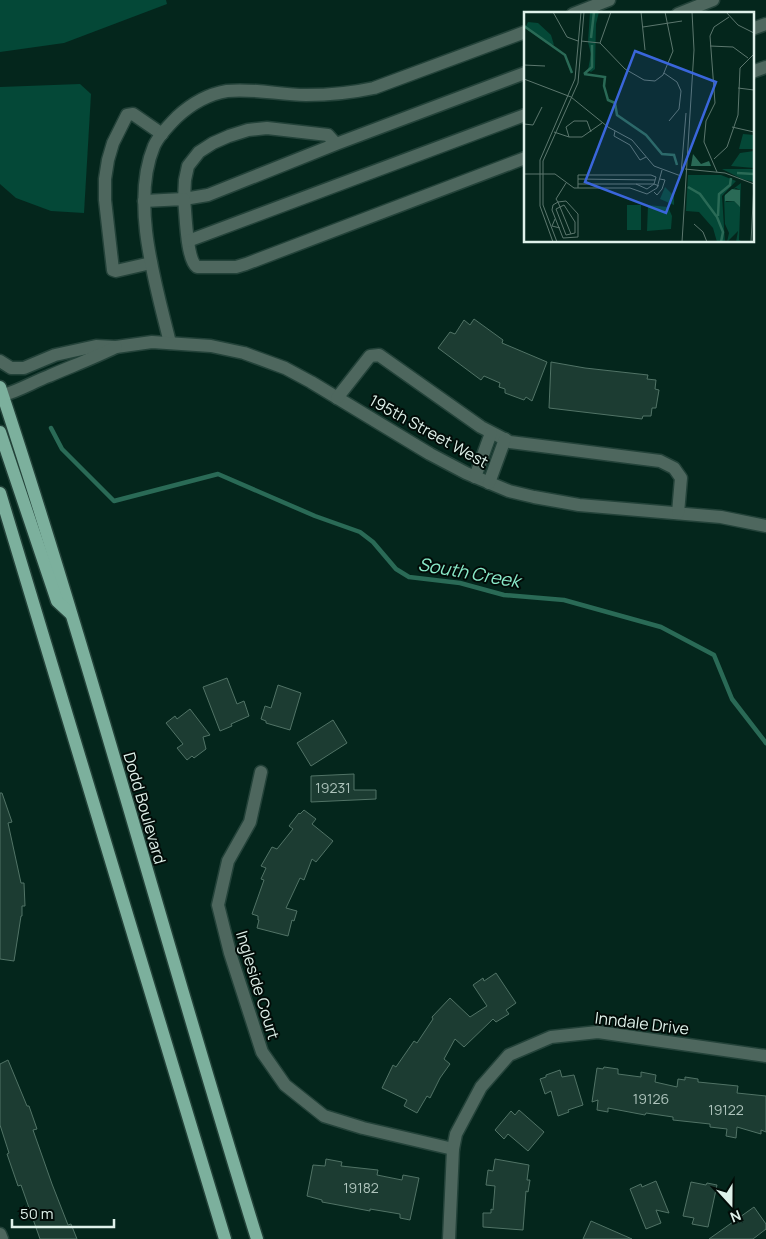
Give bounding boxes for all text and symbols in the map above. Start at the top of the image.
inset map [524,12,754,242]
street label: 195th Street West [366,389,492,473]
water label: South Creek [416,551,525,593]
street label: Dodd Boulevard [119,749,171,867]
house number: 19231 [315,778,351,797]
street label: Ingleside Court [231,928,285,1042]
street label: Inndale Drive [594,1006,690,1040]
house number: 19126 [633,1089,669,1108]
house number: 19122 [708,1100,744,1119]
house number: 19182 [343,1178,379,1197]
north arrow [706,1179,756,1229]
scale bar [12,1196,115,1228]
text: 50 m [20,1203,54,1224]
text: N [728,1206,744,1227]

